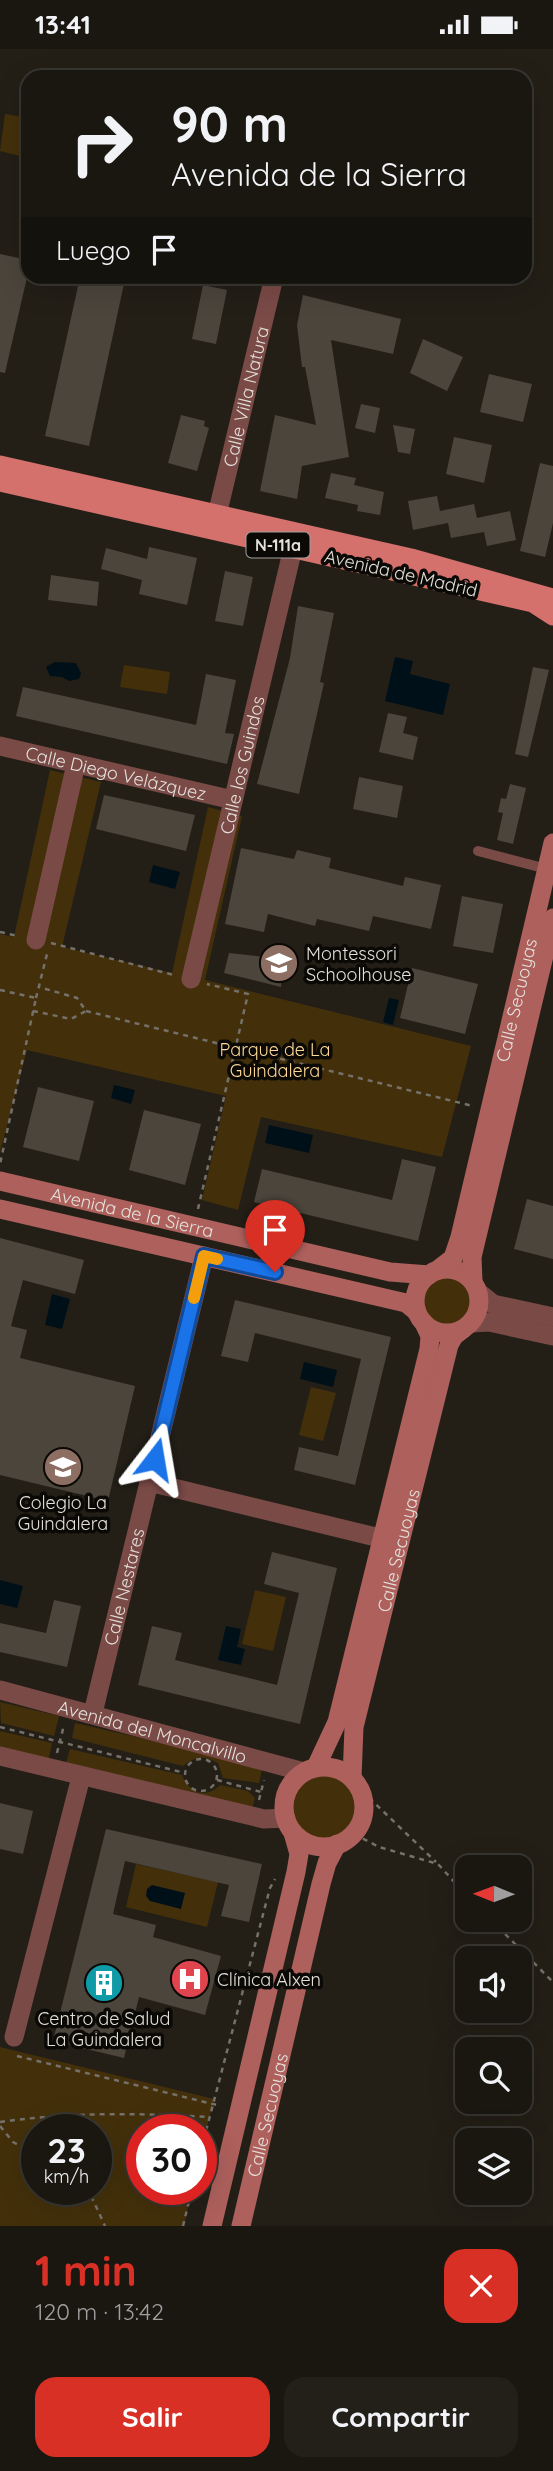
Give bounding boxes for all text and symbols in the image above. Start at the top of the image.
text: 13:41 [35,8,91,41]
text: 90 m [171,93,288,154]
icon: right [56,98,147,189]
text: Avenida de la Sierra [171,154,467,194]
icon: arrive [145,231,183,269]
text: Luego [56,234,131,267]
street label: Calle Villa Natura [217,324,273,469]
road number: N-111a [246,533,310,558]
street label: Avenida de Madrid [322,544,480,602]
street label: Calle los Guindos [214,693,269,836]
street label: Calle Diego Velázquez [23,741,208,805]
street label: Calle Secuoyas [490,936,542,1064]
school or university icon: Montessori Schoolhouse [258,942,300,984]
place label: Montessori Schoolhouse [306,942,412,986]
park label: Parque de La Guindalera [220,1038,330,1082]
street label: Avenida de la Sierra [49,1182,216,1242]
pin [245,1200,305,1272]
icon: arrive [256,1211,294,1249]
position arrow [118,1422,192,1496]
school or university icon: Colegio La Guindalera [42,1446,84,1488]
street label: Calle Secuoyas [372,1486,424,1614]
place label: Colegio La Guindalera [18,1491,108,1535]
street label: Calle Nestares [98,1526,149,1648]
street label: Avenida del Moncalvillo [56,1695,249,1768]
north arrow [455,1855,532,1932]
map controls [455,1855,532,2205]
button: sound [455,1946,532,2023]
hospital icon: Clínica Alxen [169,1958,211,2000]
building icon: Centro de Salud La Guindalera [83,1962,125,2004]
place label: Clínica Alxen [217,1968,321,1991]
place label: Centro de Salud La Guindalera [38,2007,170,2051]
button: search [455,2037,532,2114]
street label: Calle Secuoyas [241,2051,293,2179]
speed limit sign: 30 [126,2114,217,2205]
text: 23 [47,2128,86,2172]
button: layers [455,2128,532,2205]
text: km/h [44,2165,89,2188]
text: 1 min [35,2244,137,2297]
button: close [444,2249,518,2323]
text: 120 m · 13:42 [35,2297,164,2326]
button: Salir [35,2377,270,2457]
button: Compartir [284,2377,518,2457]

